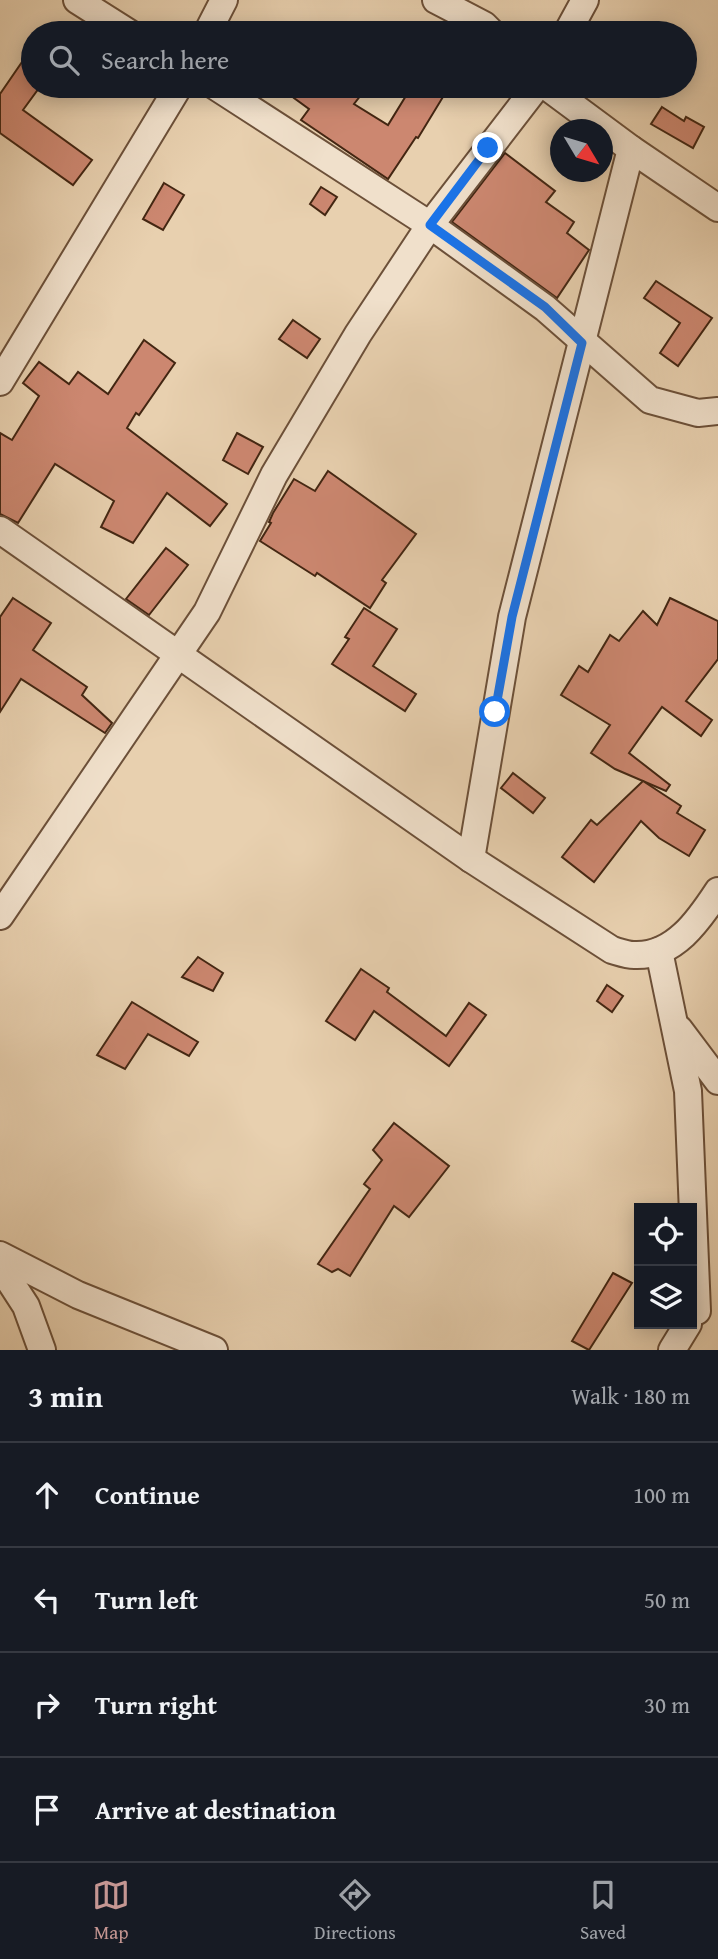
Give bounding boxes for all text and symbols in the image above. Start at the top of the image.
search box [21,21,697,98]
text: Search here [101,40,229,79]
icon: search [45,41,83,79]
north arrow [550,119,613,182]
route end [472,132,503,163]
route start [479,696,510,727]
map controls [634,1203,697,1329]
button: locate [634,1203,697,1266]
button: layers [634,1266,697,1329]
text: 3 min [28,1374,103,1418]
text: Walk · 180 m [571,1379,690,1412]
text: Continue [95,1475,200,1514]
icon: ahead [28,1476,66,1514]
text: 100 m [633,1478,690,1511]
text: Turn left [95,1580,198,1619]
icon: left [28,1581,66,1619]
text: 50 m [644,1583,690,1616]
text: Turn right [95,1685,217,1724]
icon: right [28,1686,66,1724]
text: 30 m [644,1688,690,1721]
text: Arrive at destination [95,1790,336,1829]
icon: arrive [28,1791,66,1829]
tab: Map [92,1876,130,1946]
tab: Directions [314,1876,396,1946]
tab: Saved [580,1876,626,1946]

